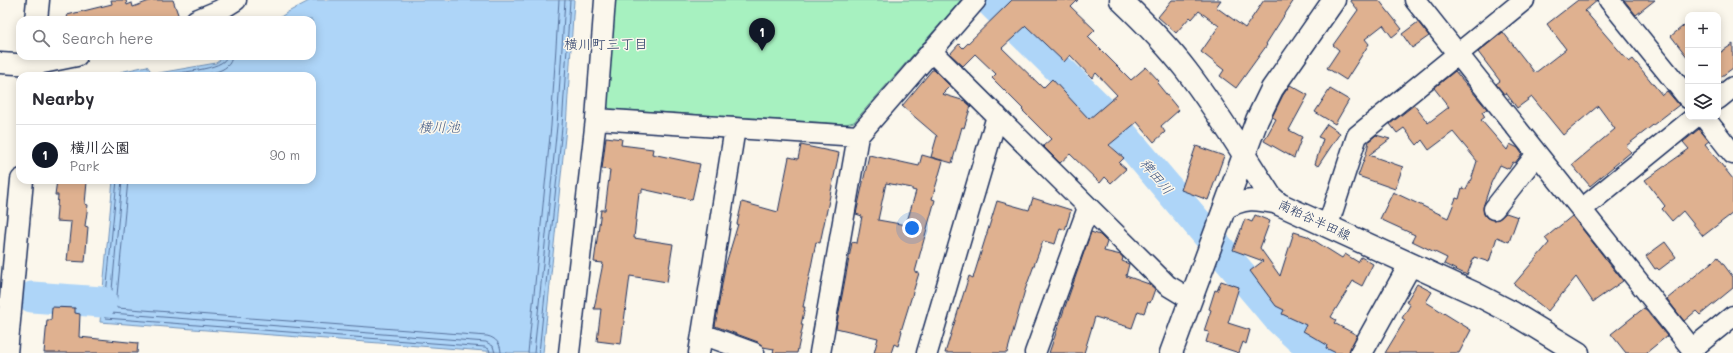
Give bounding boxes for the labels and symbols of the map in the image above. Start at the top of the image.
pin: 1 [749,18,775,51]
district label: 横川町三丁目 [564,34,648,53]
water label: 横川池 [418,117,461,136]
water label: 稗田川 [1136,154,1178,198]
street label: 南粕谷半田線 [1276,195,1355,244]
your location [902,218,922,238]

